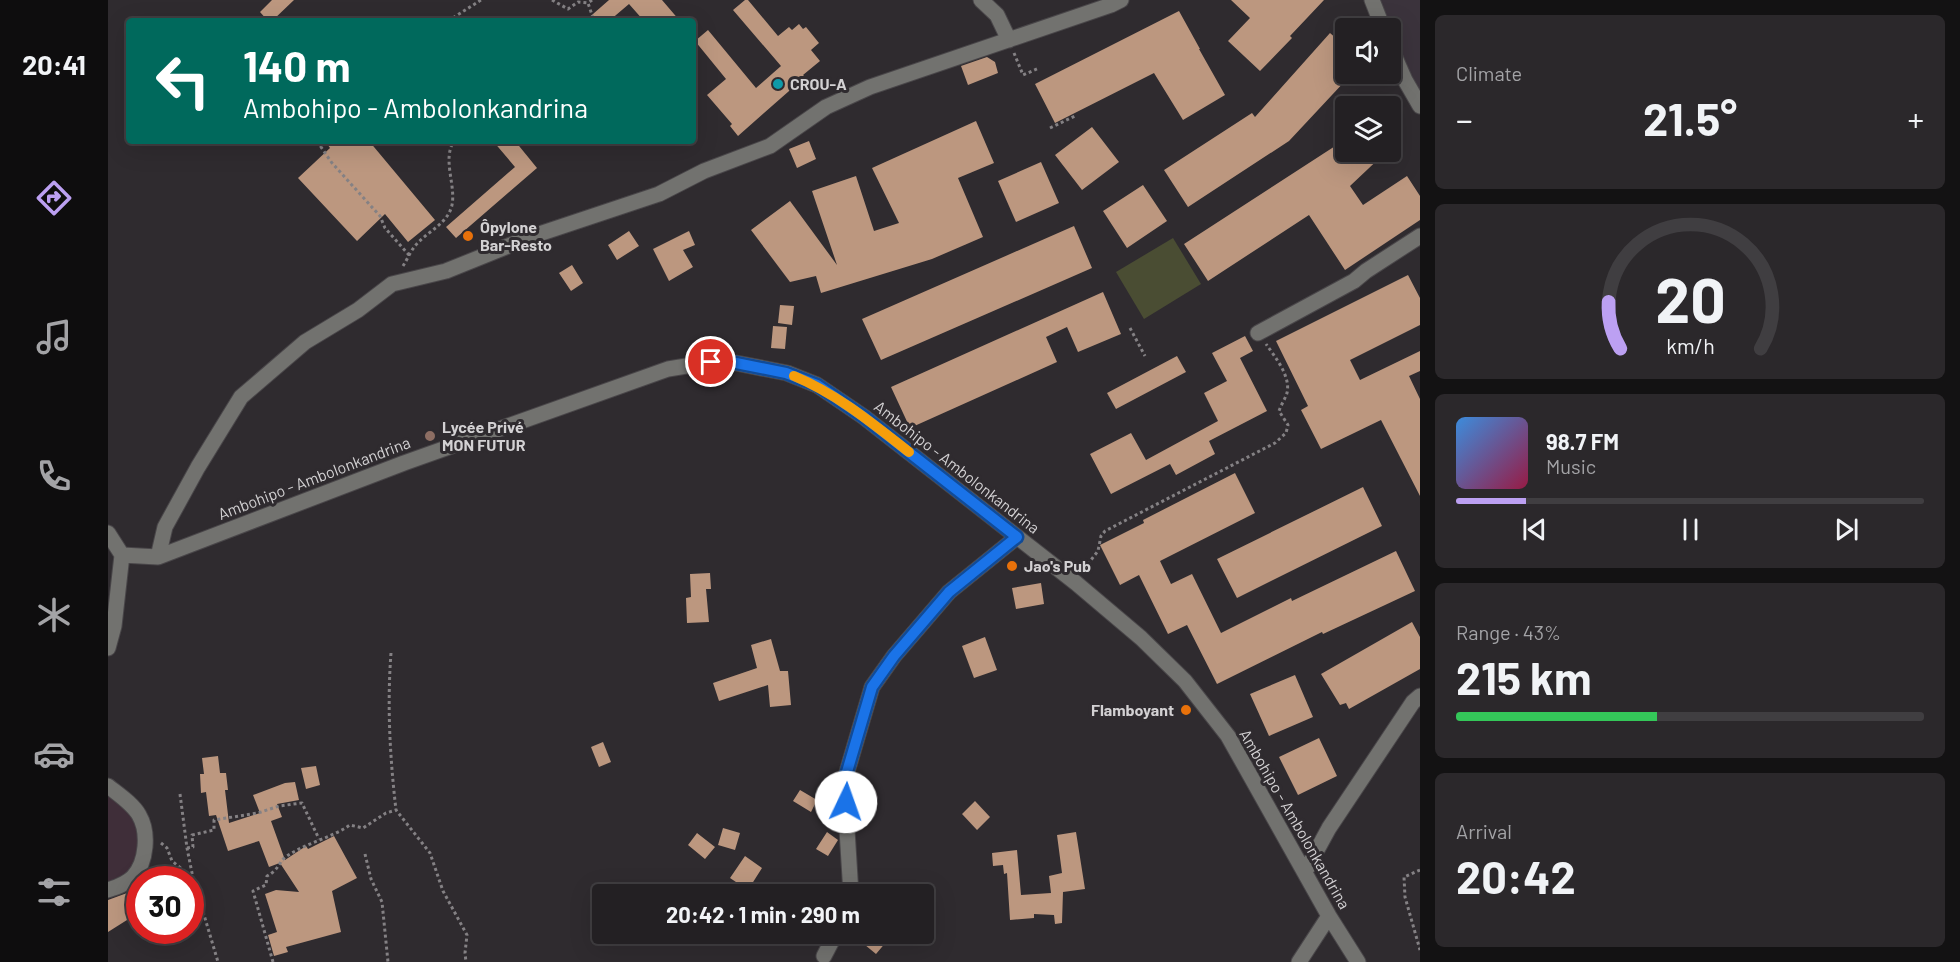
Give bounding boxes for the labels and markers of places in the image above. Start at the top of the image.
place label: CROU-A [790,74,847,93]
marker: CROU-A [771,77,785,91]
place label: Ôpylone Bar-Resto [480,217,552,254]
marker: Ôpylone Bar-Resto [461,229,475,243]
pin [685,336,736,387]
place label: Lycée Privé MON FUTUR [442,417,526,454]
marker: Lycée Privé MON FUTUR [423,429,437,443]
place label: Jao's Pub [1024,556,1091,575]
marker: Jao's Pub [1005,559,1019,573]
place label: Flamboyant [1091,700,1174,719]
marker: Flamboyant [1179,703,1193,717]

